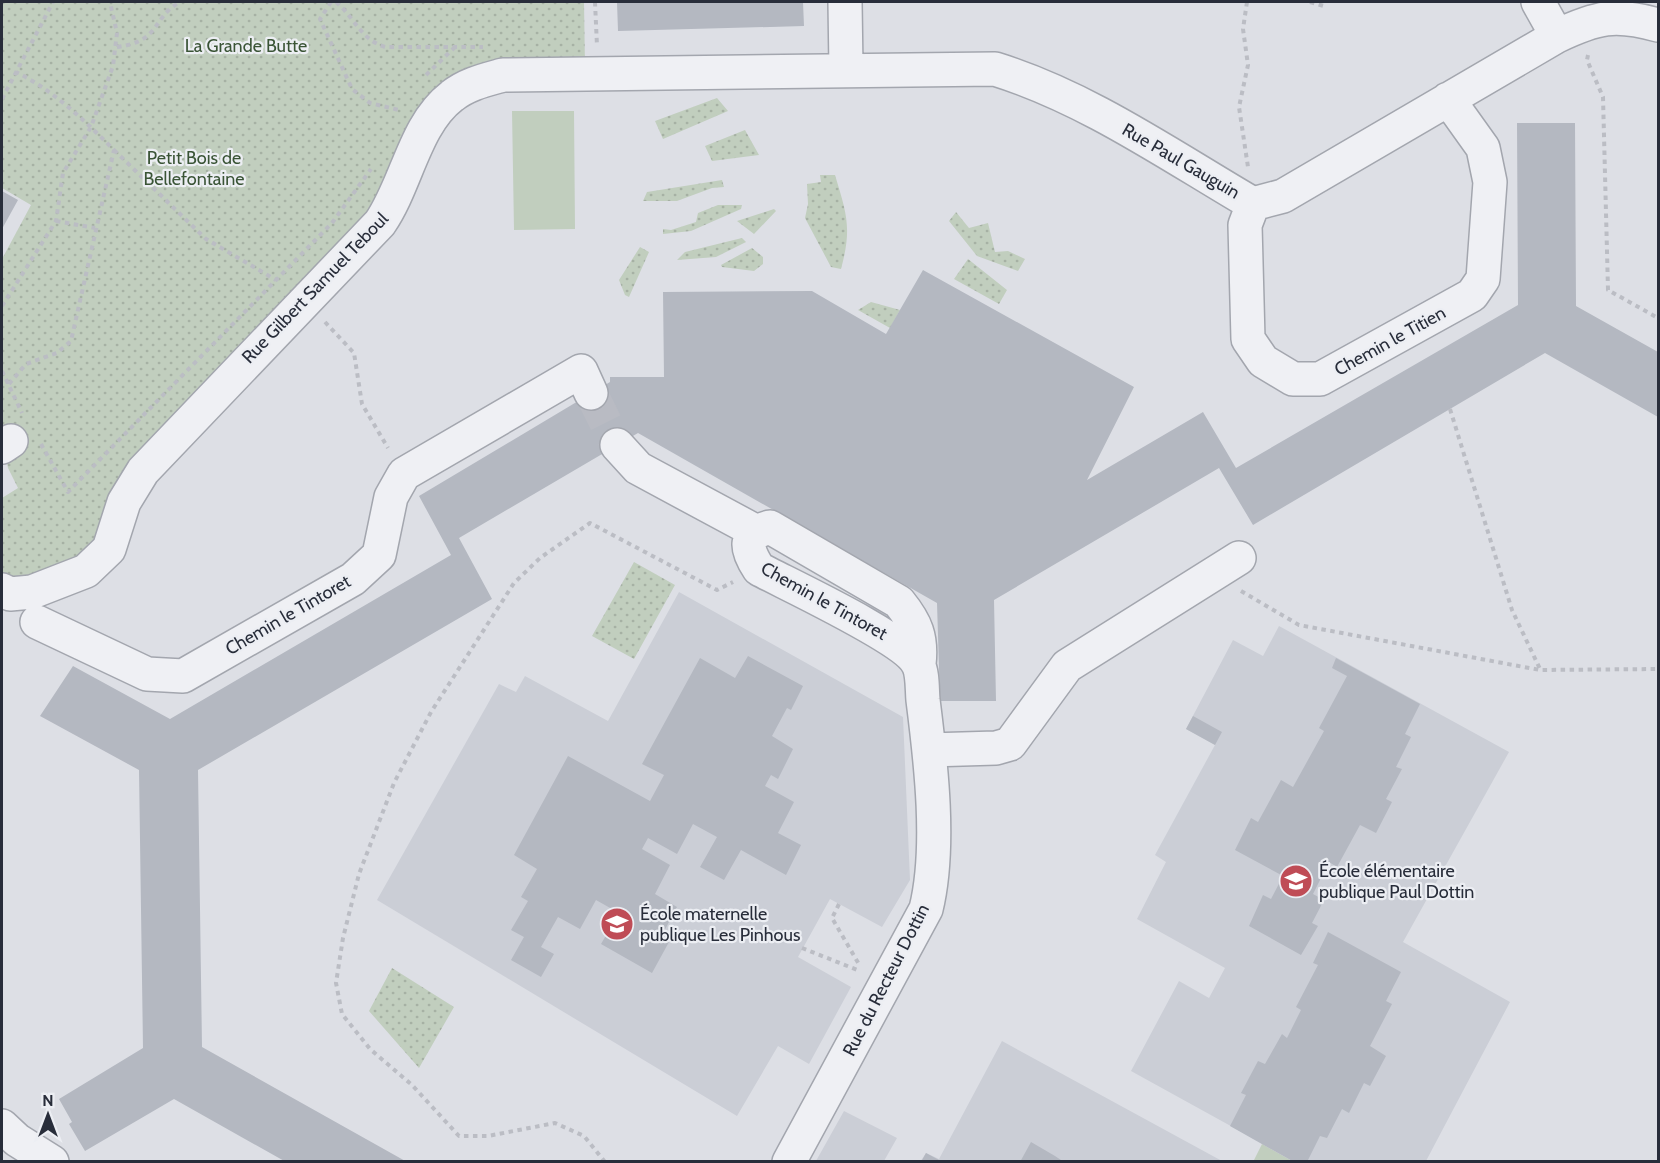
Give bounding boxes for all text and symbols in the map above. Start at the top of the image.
park label: La Grande Butte [185,35,307,57]
street label: Rue Paul Gauguin [1118,118,1244,204]
park label: Petit Bois de Bellefontaine [144,147,244,190]
street label: Rue Gilbert Samuel Teboul [237,207,393,368]
street label: Chemin le Titien [1331,301,1449,381]
street label: Chemin le Tintoret [757,557,891,645]
street label: Chemin le Tintoret [221,570,355,660]
place label: École élémentaire publique Paul Dottin [1319,860,1474,903]
school or university icon: École élémentaire publique Paul Dottin [1278,863,1314,899]
street label: Rue du Recteur Dottin [838,900,934,1060]
place label: École maternelle publique Les Pinhous [640,903,800,946]
school or university icon: École maternelle publique Les Pinhous [599,906,635,942]
north arrow [18,1085,78,1145]
text: N [42,1091,54,1110]

